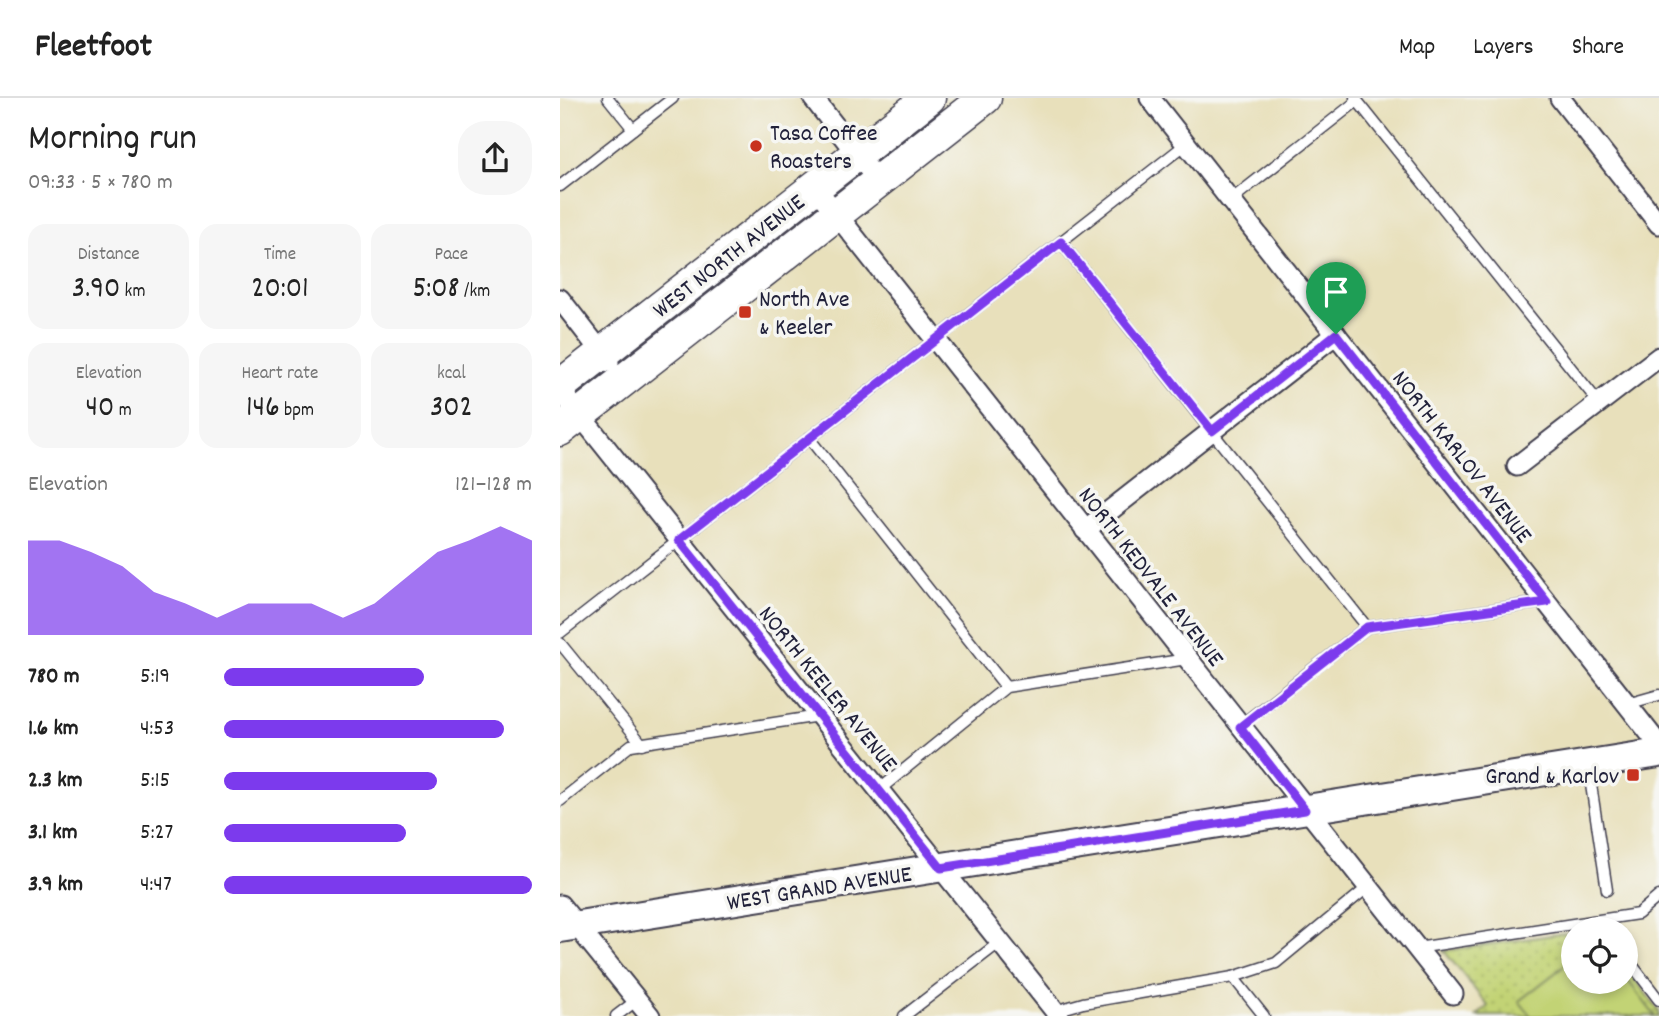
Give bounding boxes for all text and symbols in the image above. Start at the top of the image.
text: Fleetfoot [35,25,152,72]
text: Map [1399,31,1435,65]
text: Layers [1473,31,1534,65]
text: Share [1572,31,1624,65]
text: Morning run [28,113,197,168]
place label: Tasa Coffee Roasters [770,118,878,180]
button: share [458,121,532,195]
marker: Tasa Coffee Roasters [748,138,764,154]
text: 09:33 · 5 × 780 m [28,167,173,200]
street label: WEST NORTH AVENUE [647,187,813,328]
text: Distance [78,242,140,269]
text: Time [264,242,296,269]
text: Pace [435,242,468,269]
pin [1306,262,1366,334]
text: 3.90 [72,269,120,312]
text: 20:01 [251,269,309,312]
text: 5:08 [412,269,460,312]
icon: arrive [1317,273,1355,311]
text: km [120,279,145,306]
text: /km [460,279,490,306]
place label: North Ave & Keeler [759,284,849,346]
marker: North Ave & Keeler [737,304,753,320]
text: Elevation [76,361,142,388]
text: Heart rate [242,361,318,388]
text: kcal [437,361,466,388]
street label: NORTH KARLOV AVENUE [1382,364,1539,552]
text: 40 [86,388,114,431]
text: 146 [246,388,280,431]
text: 302 [430,388,473,431]
text: m [114,398,132,425]
text: bpm [280,398,314,425]
text: Elevation [28,469,108,502]
text: 121–128 m [455,469,532,502]
street label: NORTH KEDVALE AVENUE [1069,481,1231,675]
street label: NORTH KEELER AVENUE [749,599,905,780]
text: 780 m [28,661,80,694]
text: 5:19 [140,661,170,694]
text: 1.6 km [28,713,79,746]
text: 4:53 [140,713,174,746]
place label: Grand & Karlov [1485,761,1619,795]
text: 2.3 km [28,765,83,798]
text: 5:15 [140,765,170,798]
marker: Grand & Karlov [1625,767,1641,783]
text: 3.1 km [28,817,78,850]
text: 5:27 [140,817,173,850]
street label: WEST GRAND AVENUE [725,859,915,921]
text: 3.9 km [28,869,83,902]
text: 4:47 [140,869,172,902]
map controls [1561,917,1638,994]
button: locate [1561,917,1638,994]

